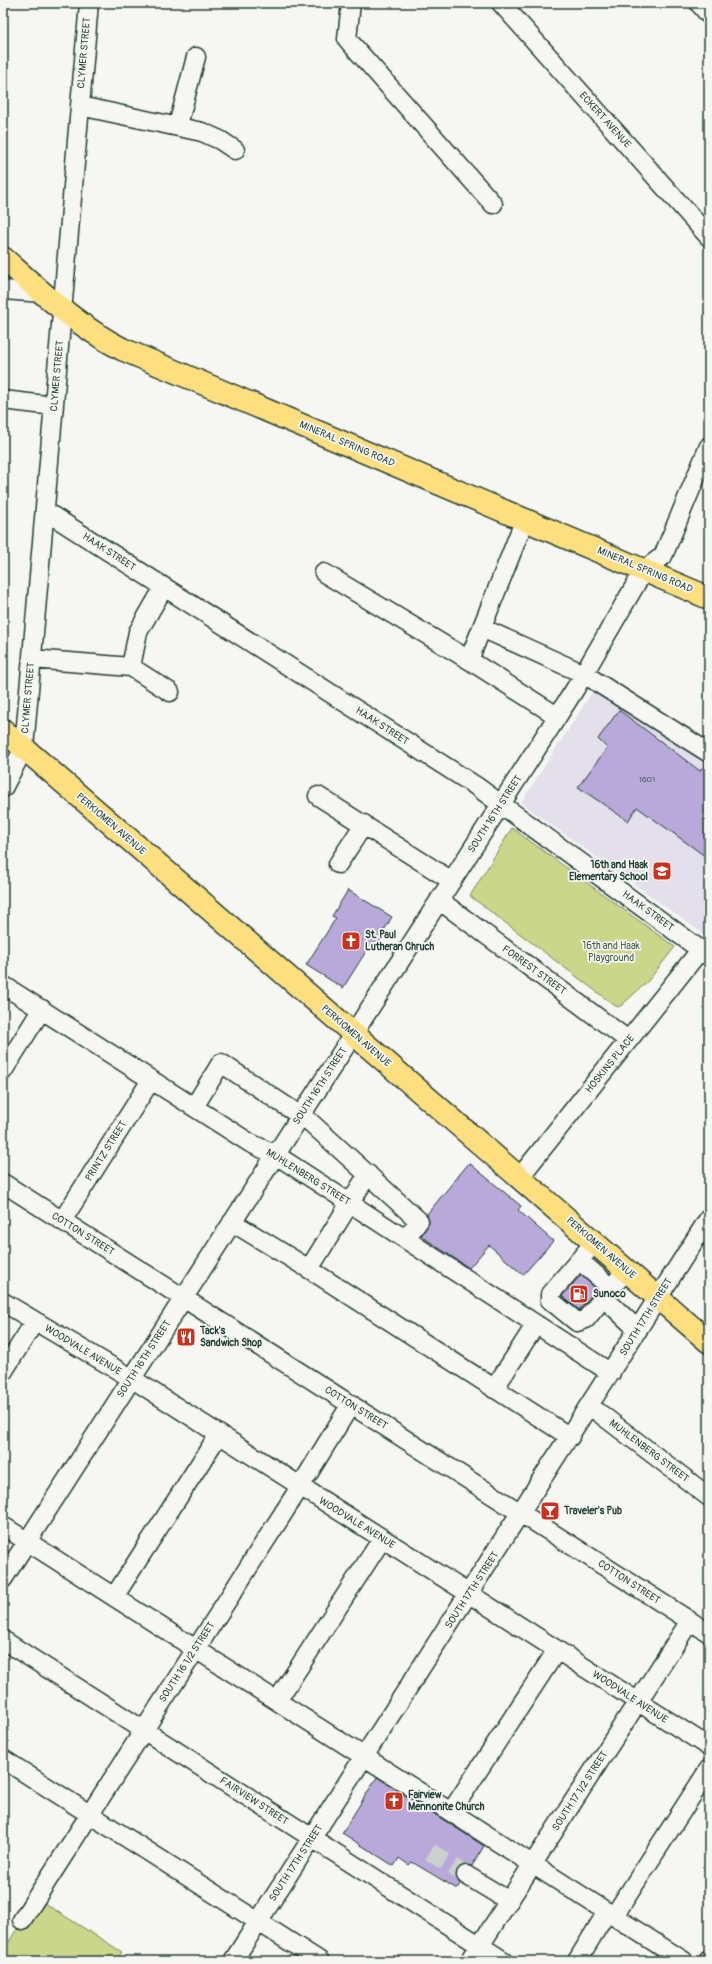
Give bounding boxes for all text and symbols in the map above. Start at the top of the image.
street label: CLYMER STREET [75,17,93,89]
street label: ECKERT AVENUE [577,89,633,151]
street label: CLYMER STREET [48,340,66,412]
street label: MINERAL SPRING ROAD [297,418,397,470]
street label: HAAK STREET [80,530,138,574]
street label: MINERAL SPRING ROAD [595,544,695,596]
street label: CLYMER STREET [19,662,37,734]
street label: HAAK STREET [353,704,411,748]
street label: SOUTH 16TH STREET [466,773,525,855]
house number: 1601 [639,775,655,784]
street label: PERKIOMEN AVENUE [74,790,148,858]
place label: 16th and Haak Elementary School [569,859,649,883]
school or university icon: 16th and Haak Elementary School [651,860,673,882]
street label: HAAK STREET [620,888,676,934]
place label: St. Paul Lutheran Chruch [365,929,435,953]
church icon: St. Paul Lutheran Chruch [340,930,362,952]
park label: 16th and Haak Playground [582,940,641,964]
street label: FORREST STREET [500,943,569,997]
street label: PERKIOMEN AVENUE [319,1002,393,1070]
street label: HOSKINS PLACE [583,1033,637,1095]
street label: SOUTH 16TH STREET [291,1045,350,1127]
street label: PRINTZ STREET [83,1118,129,1183]
street label: MUHLENBERG STREET [264,1146,352,1208]
street label: COTTON STREET [49,1210,117,1258]
street label: PERKIOMEN AVENUE [564,1214,638,1282]
street label: SOUTH 17TH STREET [617,1276,675,1358]
fuel station icon: Sunoco [568,1283,590,1305]
place label: Sunoco [593,1288,626,1300]
street label: SOUTH 16TH STREET [115,1318,174,1400]
street label: WOODVALE AVENUE [42,1322,124,1378]
place label: Tack's Sandwich Shop [199,1325,262,1349]
restaurant icon: Tack's Sandwich Shop [175,1326,197,1348]
street label: COTTON STREET [322,1384,390,1432]
street label: MUHLENBERG STREET [607,1417,692,1485]
street label: WOODVALE AVENUE [317,1495,397,1551]
bar icon: Traveler's Pub [539,1500,561,1522]
place label: Traveler's Pub [563,1505,622,1517]
street label: SOUTH 17TH STREET [443,1549,502,1631]
street label: COTTON STREET [596,1557,663,1607]
street label: SOUTH 16 1/2 STREET [157,1619,218,1704]
street label: WOODVALE AVENUE [590,1668,670,1726]
street label: SOUTH 17 1/2 STREET [550,1749,610,1833]
street label: FAIRVIEW STREET [218,1774,291,1828]
place label: Fairview Mennonite Church [408,1789,485,1813]
church icon: Fairview Mennonite Church [383,1790,405,1812]
street label: SOUTH 17TH STREET [267,1822,326,1904]

